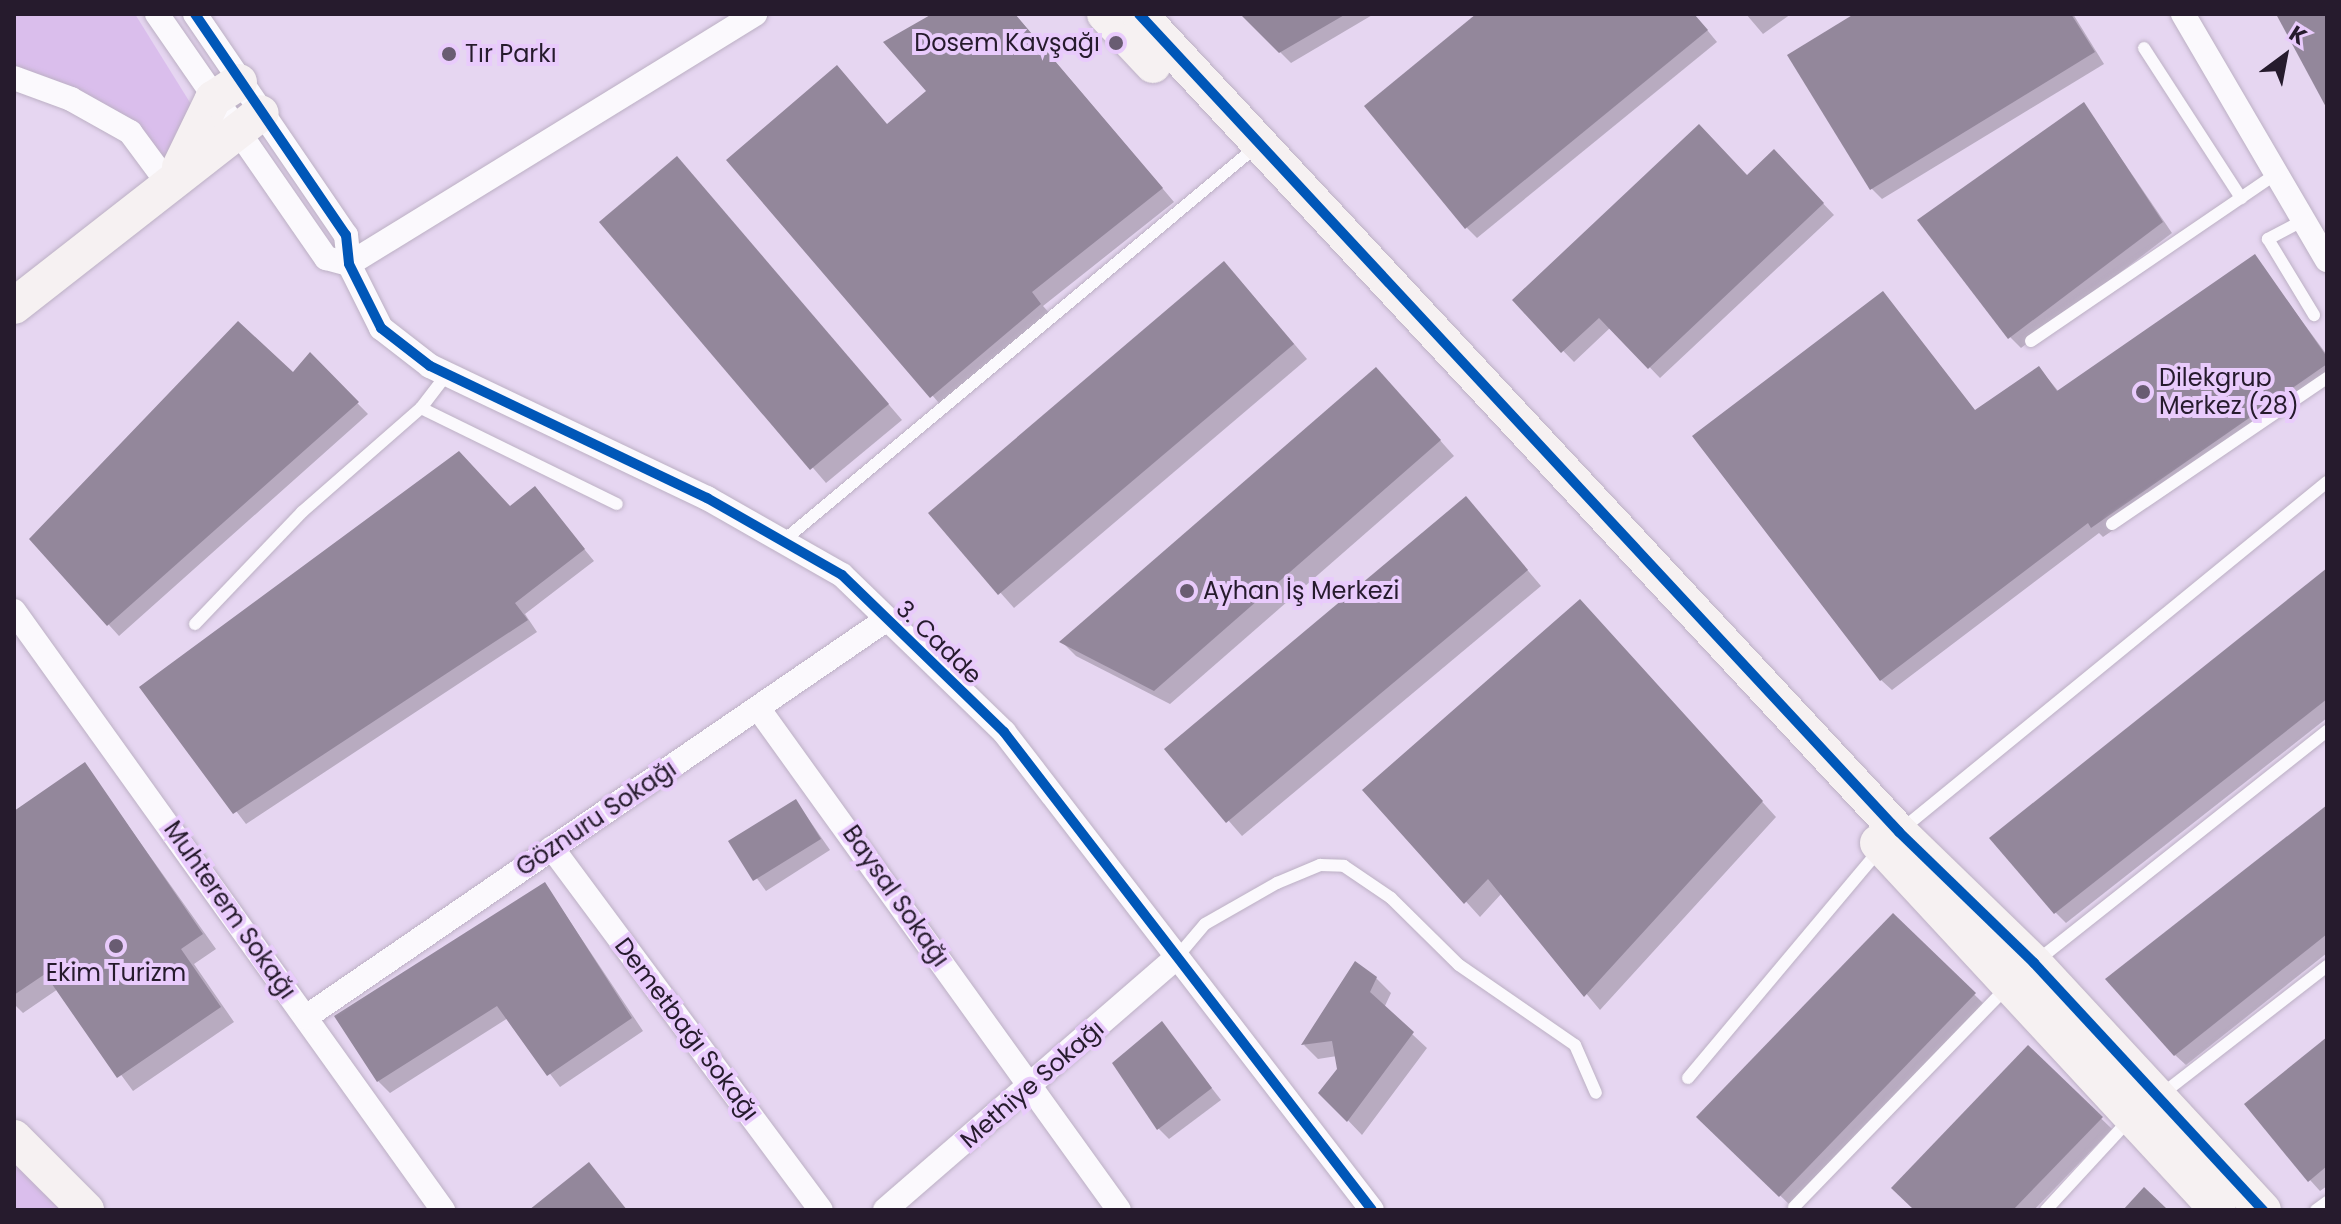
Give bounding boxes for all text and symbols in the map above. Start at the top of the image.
north arrow [2245,16,2325,96]
text: K [2283,18,2313,52]
place label: Dosem Kavşağı [914,29,1100,57]
marker: Dosem Kavşağı [1107,34,1125,52]
place label: Tır Parkı [465,40,557,68]
marker: Tır Parkı [440,45,458,63]
place label: Dilekgrup Merkez (28) [2159,364,2299,420]
marker: Dilekgrup Merkez (28) [2134,383,2152,401]
place label: Ayhan İş Merkezi [1203,577,1399,605]
marker: Ayhan İş Merkezi [1178,582,1196,600]
street label: 3. Cadde [890,594,988,690]
street label: Göznuru Sokağı [511,754,681,882]
street label: Muhterem Sokağı [158,816,302,1004]
street label: Baysal Sokağı [837,820,955,972]
street label: Demetbağı Sokağı [609,932,765,1126]
marker: Ekim Turizm [107,937,125,955]
place label: Ekim Turizm [46,959,186,987]
street label: Methiye Sokağı [954,1014,1110,1154]

